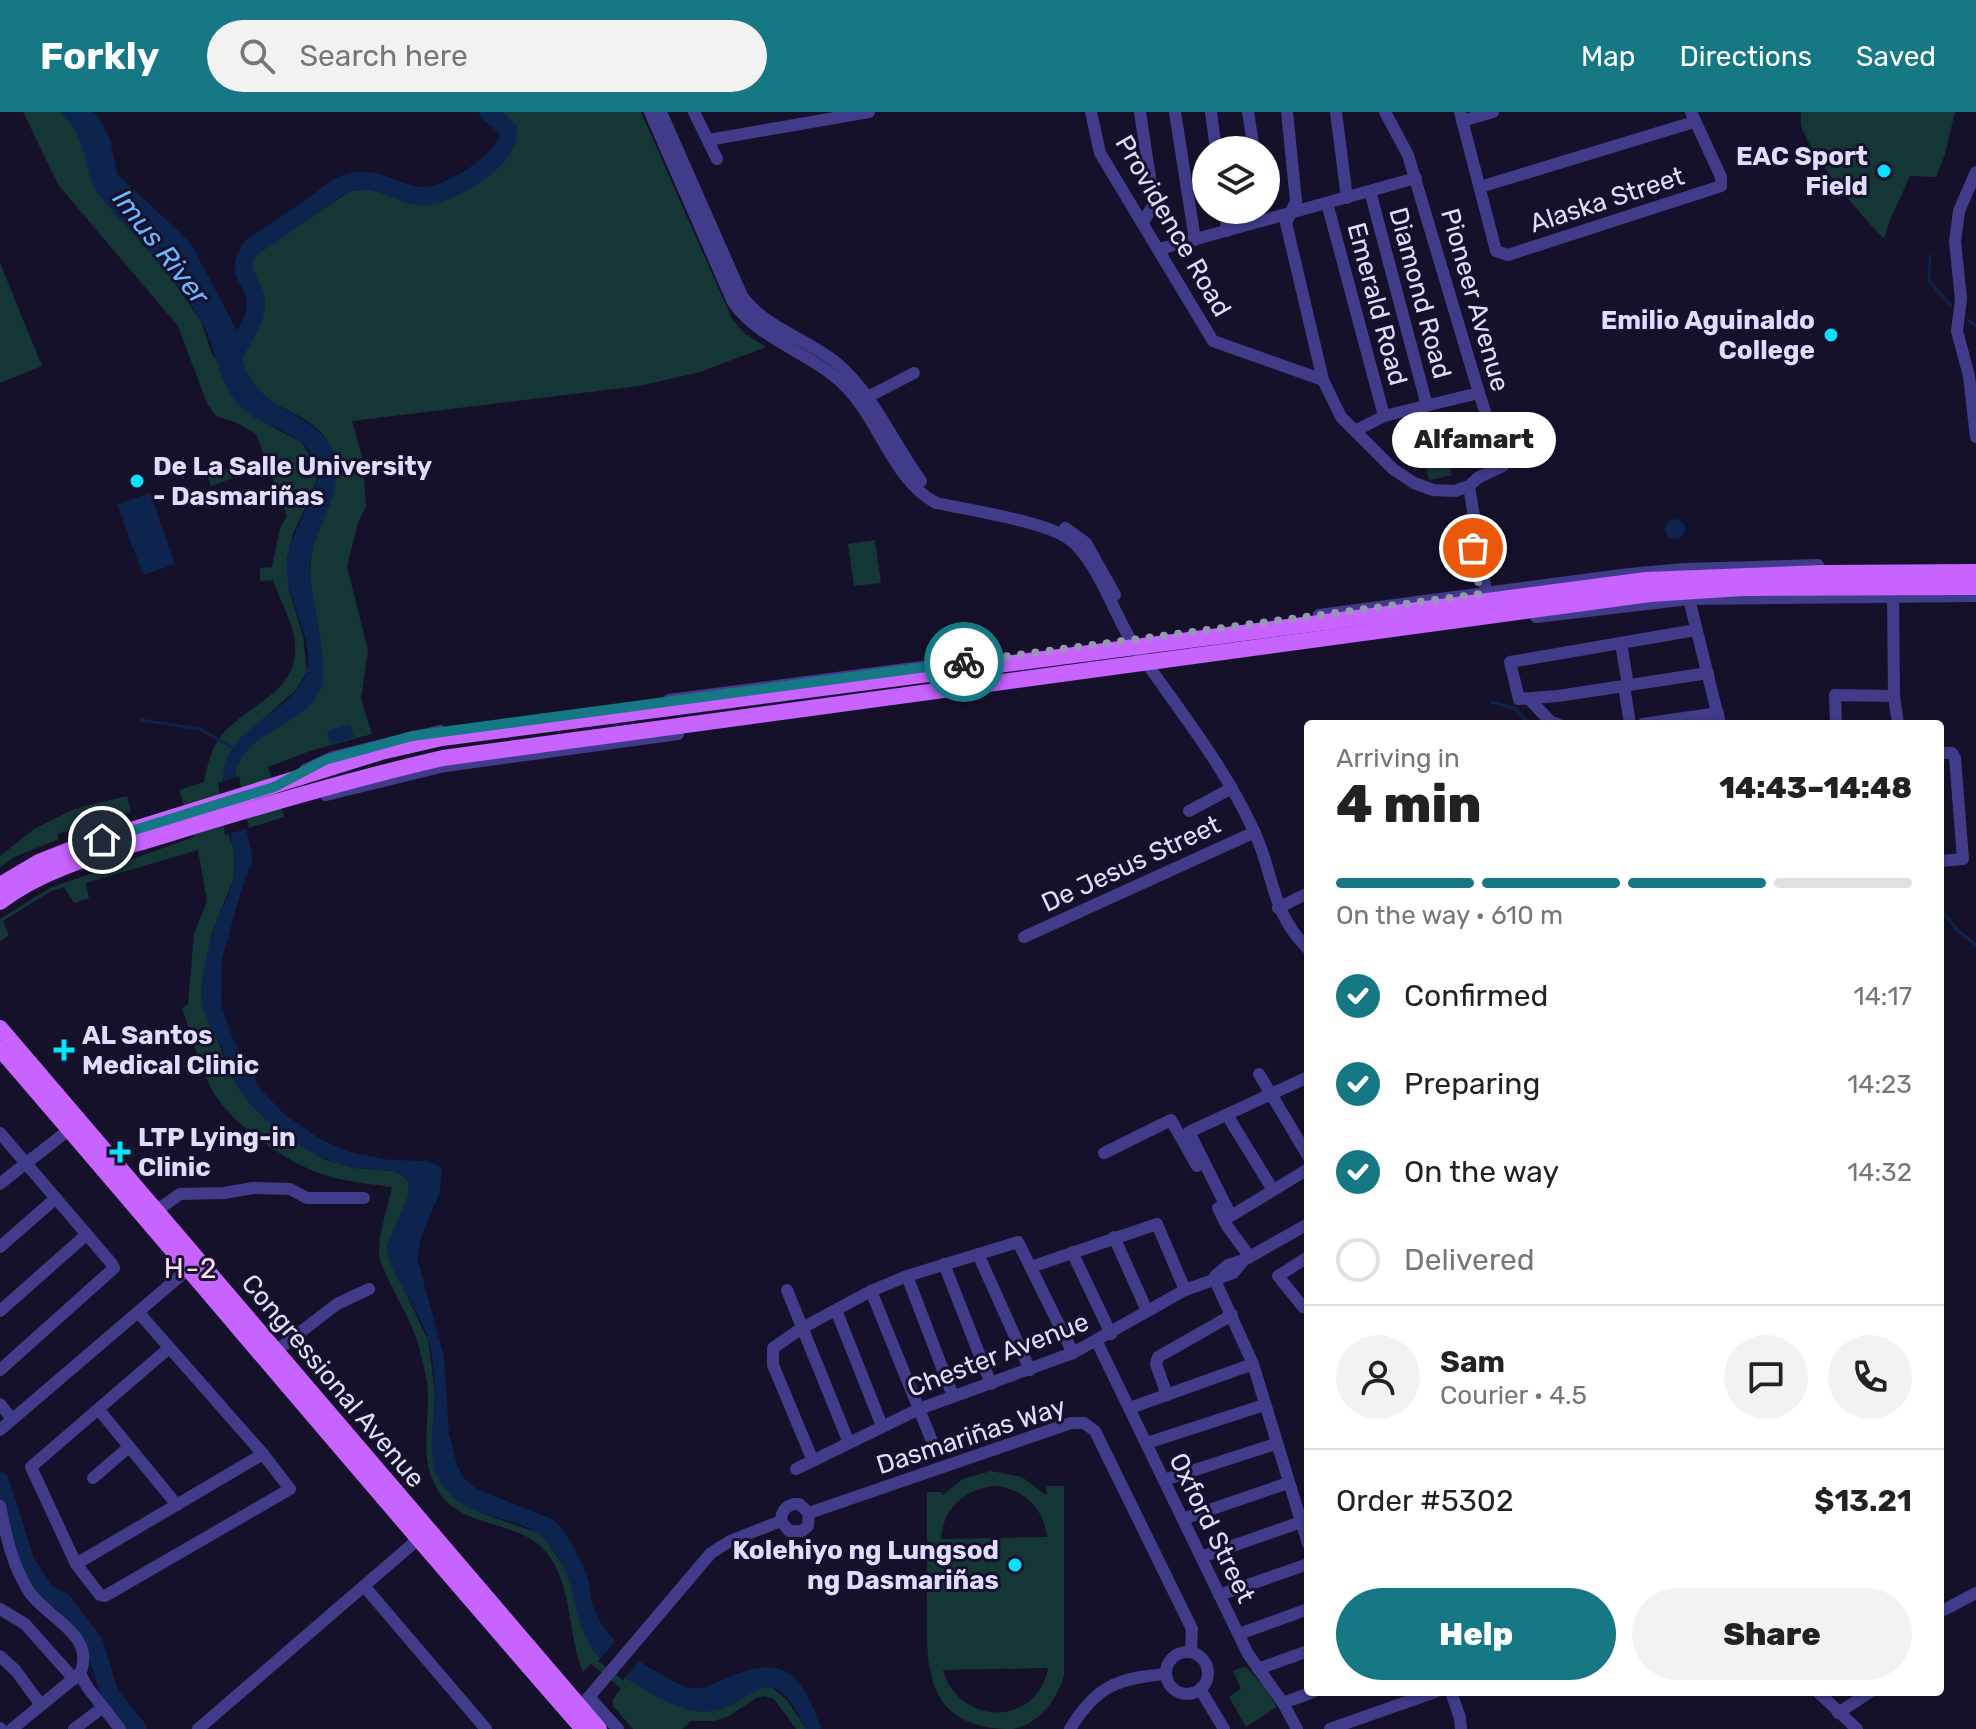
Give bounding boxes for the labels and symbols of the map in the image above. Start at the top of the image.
street label: Providence Road [1109,130,1237,322]
place label: EAC Sport Field [1736,141,1868,202]
street label: Alaska Street [1526,160,1688,240]
marker: EAC Sport Field [1875,162,1893,180]
water label: Imus River [106,183,217,312]
street label: Diamond Road [1382,204,1458,382]
street label: Pioneer Avenue [1434,205,1516,395]
street label: Emerald Road [1340,219,1414,389]
place label: Emilio Aguinaldo College [1601,305,1815,366]
marker: Emilio Aguinaldo College [1822,326,1840,344]
callout: Alfamart [1391,412,1555,468]
place label: De La Salle University - Dasmariñas [153,451,433,512]
marker: De La Salle University - Dasmariñas [128,472,146,490]
pin [1439,514,1507,582]
courier [924,622,1004,702]
pin [68,806,136,874]
street label: De Jesus Street [1037,809,1225,919]
place label: AL Santos Medical Clinic [82,1020,259,1081]
marker: AL Santos Medical Clinic [53,1039,75,1061]
place label: LTP Lying-in Clinic [138,1122,296,1183]
marker: LTP Lying-in Clinic [109,1141,131,1163]
district label: H-2 [164,1252,218,1285]
street label: Congressional Avenue [235,1268,431,1494]
street label: Chester Avenue [903,1306,1093,1404]
street label: Dasmariñas Way [872,1391,1070,1481]
street label: Oxford Street [1162,1448,1262,1608]
place label: Kolehiyo ng Lungsod ng Dasmariñas [732,1535,999,1596]
marker: Kolehiyo ng Lungsod ng Dasmariñas [1006,1556,1024,1574]

